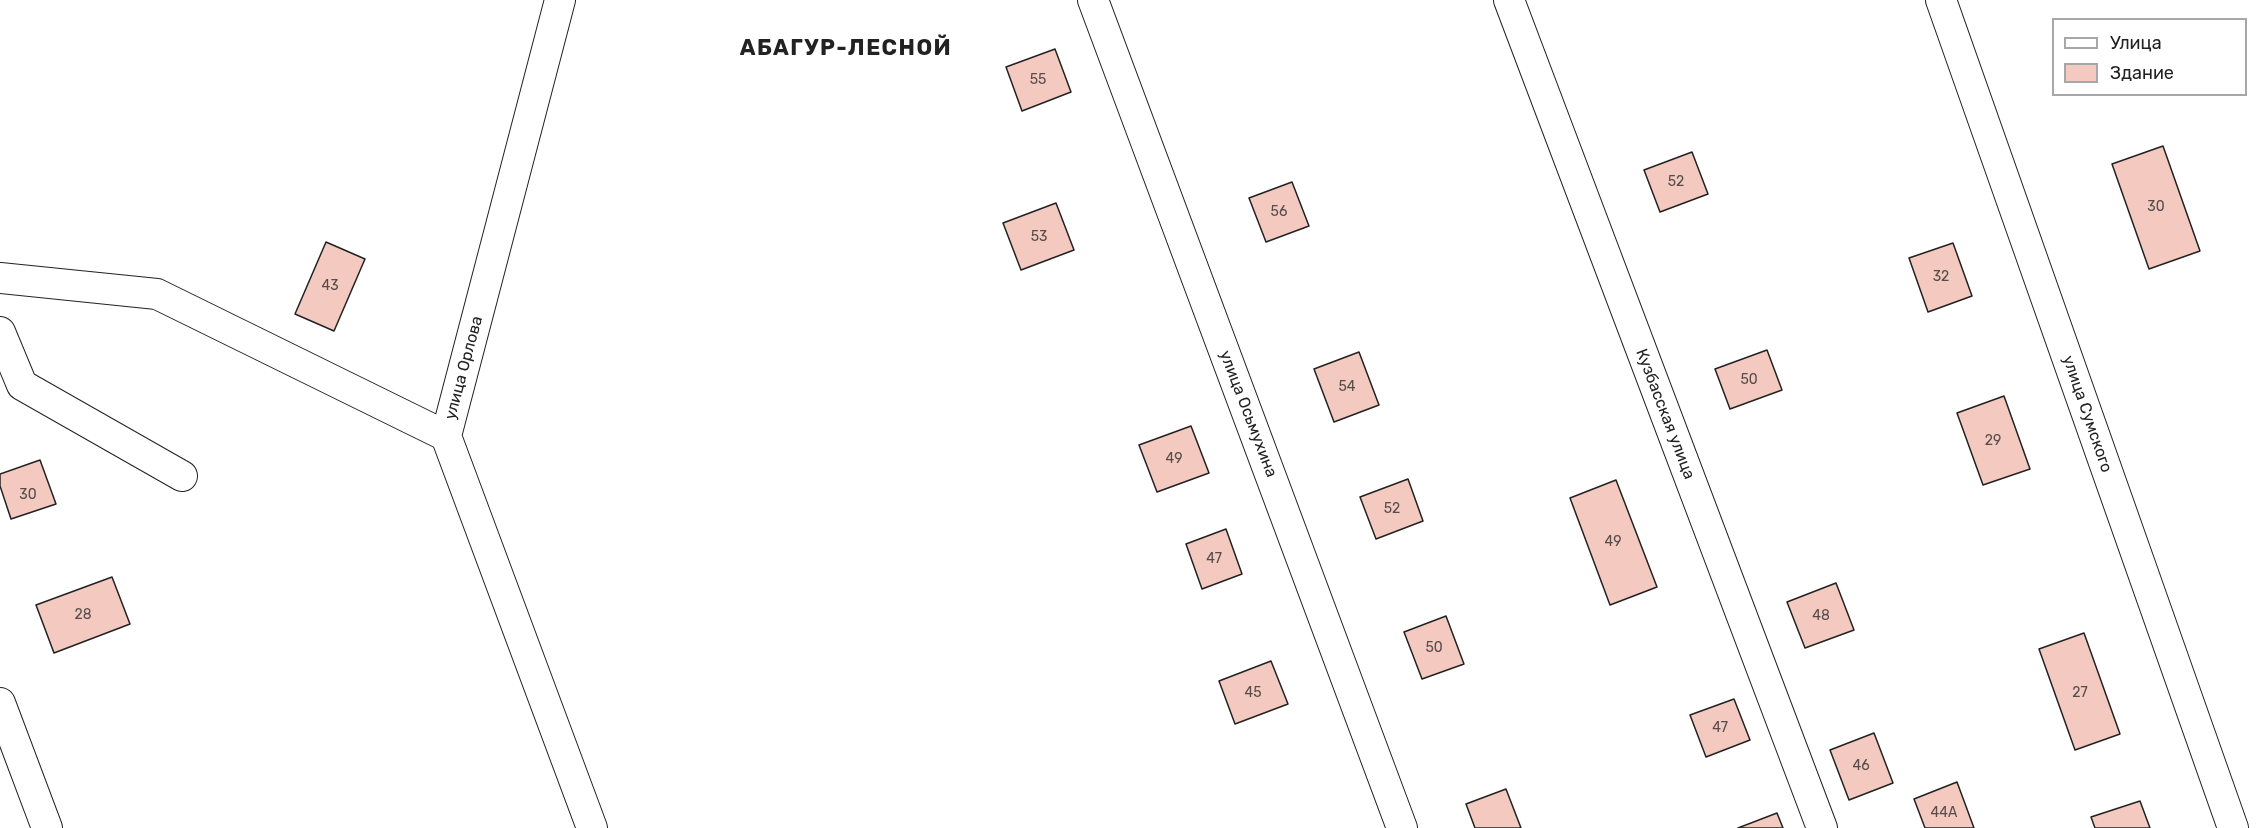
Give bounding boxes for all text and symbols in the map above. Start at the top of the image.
legend [2052,18,2247,96]
text: Улица [2110,32,2162,54]
district label: АБАГУР-ЛЕСНОЙ [740,36,952,62]
text: Здание [2110,62,2174,84]
house number: 55 [1030,72,1046,88]
house number: 52 [1668,174,1684,190]
house number: 30 [2147,199,2165,215]
house number: 56 [1271,204,1287,220]
house number: 53 [1031,229,1047,245]
house number: 32 [1933,269,1949,285]
house number: 43 [321,278,339,294]
street label: улица Орлова [441,314,487,422]
street label: Кузбасская улица [1631,346,1699,482]
street label: улица Осьмухина [1215,348,1281,480]
street label: улица Сумского [2058,353,2116,475]
house number: 50 [1740,372,1758,388]
house number: 54 [1338,379,1356,395]
house number: 29 [1985,433,2001,449]
house number: 49 [1166,451,1182,467]
house number: 30 [19,487,37,503]
house number: 52 [1384,501,1400,517]
house number: 49 [1605,534,1621,550]
house number: 47 [1206,551,1222,567]
house number: 28 [74,607,92,623]
house number: 48 [1812,608,1830,624]
house number: 50 [1425,640,1443,656]
house number: 45 [1244,685,1262,701]
house number: 27 [2072,685,2088,701]
house number: 47 [1712,720,1728,736]
house number: 46 [1852,758,1870,774]
house number: 44А [1931,805,1957,821]

